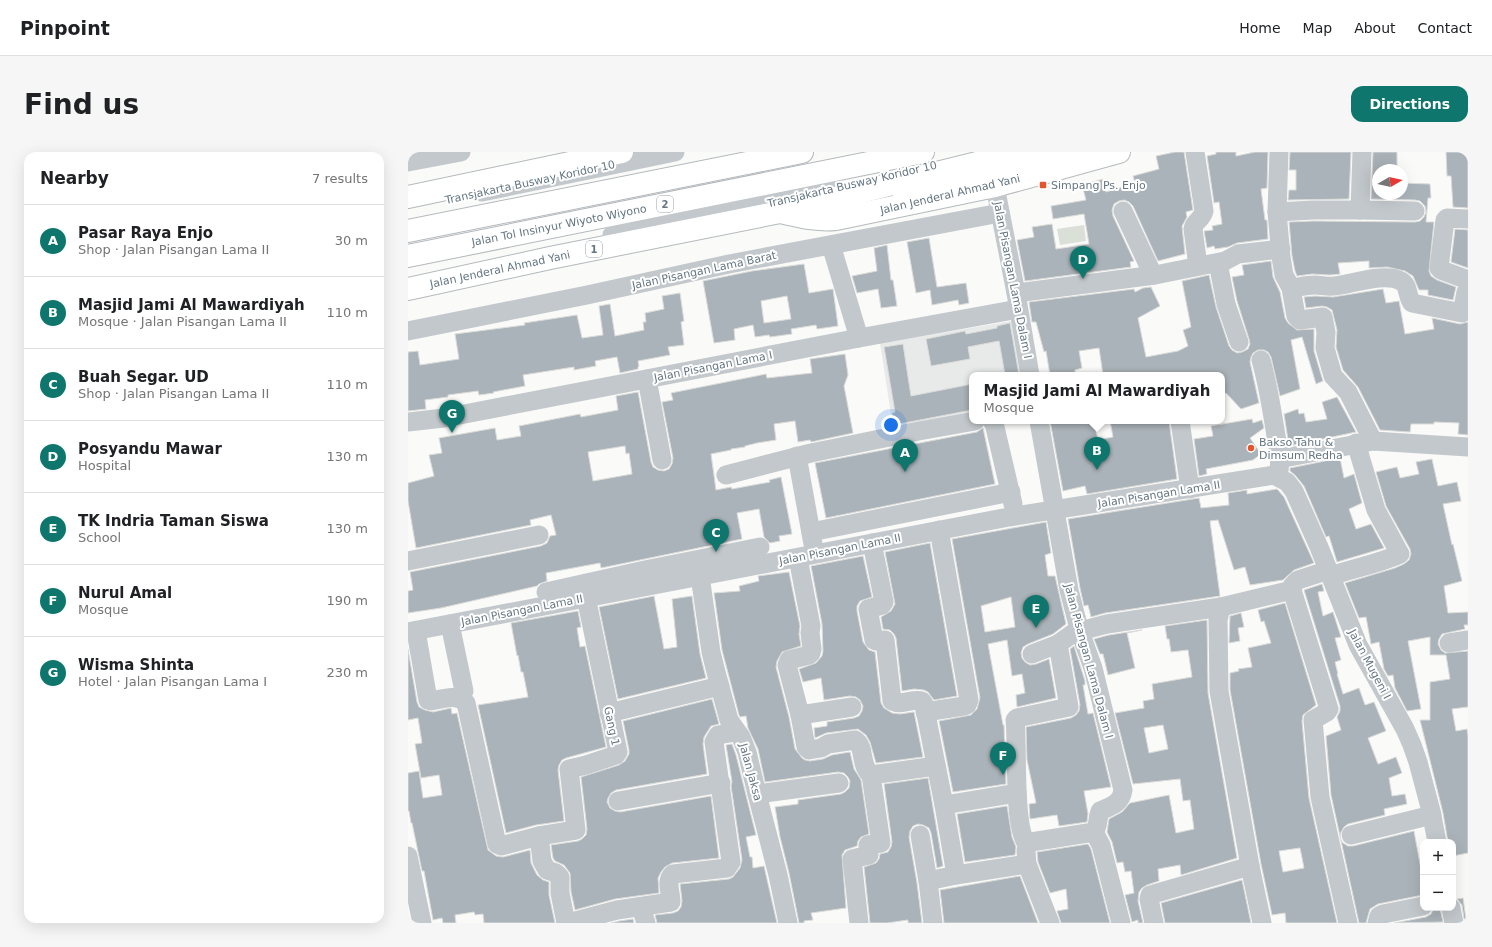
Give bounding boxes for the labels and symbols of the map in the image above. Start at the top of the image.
street label: Transjakarta Busway Koridor 10 [443,158,616,207]
street label: Transjakarta Busway Koridor 10 [765,159,938,211]
north arrow [1372,164,1408,200]
street label: Jalan Jenderal Ahmad Yani [878,172,1021,217]
place label: Simpang Ps. Enjo [1051,179,1146,192]
marker: Simpang Ps. Enjo [1038,180,1048,190]
road number: 2 [657,196,673,212]
street label: Jalan Pisangan Lama Dalam I [991,200,1034,360]
street label: Jalan Tol Insinyur Wiyoto Wiyono [470,202,648,249]
road number: 1 [586,241,602,257]
pin: D [1070,246,1096,279]
street label: Jalan Jenderal Ahmad Yani [428,248,571,291]
street label: Jalan Pisangan Lama Barat [630,249,778,292]
street label: Jalan Pisangan Lama I [652,349,773,385]
pin: G [439,400,465,433]
your location [881,415,901,435]
place label: Bakso Tahu & Dimsum Redha [1259,436,1343,462]
pin: B [1084,437,1110,470]
pin: A [892,439,918,472]
marker: Bakso Tahu & Dimsum Redha [1246,443,1256,453]
street label: Jalan Pisangan Lama II [1096,478,1221,511]
pin: C [703,519,729,552]
street label: Jalan Pisangan Lama II [777,531,902,568]
street label: Jalan Pisangan Lama Dalam I [1061,581,1115,740]
street label: Jalan Pisangan Lama II [459,592,584,629]
pin: E [1023,595,1049,628]
street label: Jalan Mugeni I [1345,626,1393,701]
street label: Gang 1 [601,705,622,747]
street label: Jalan Jaksa [736,741,764,802]
pin: F [990,742,1016,775]

